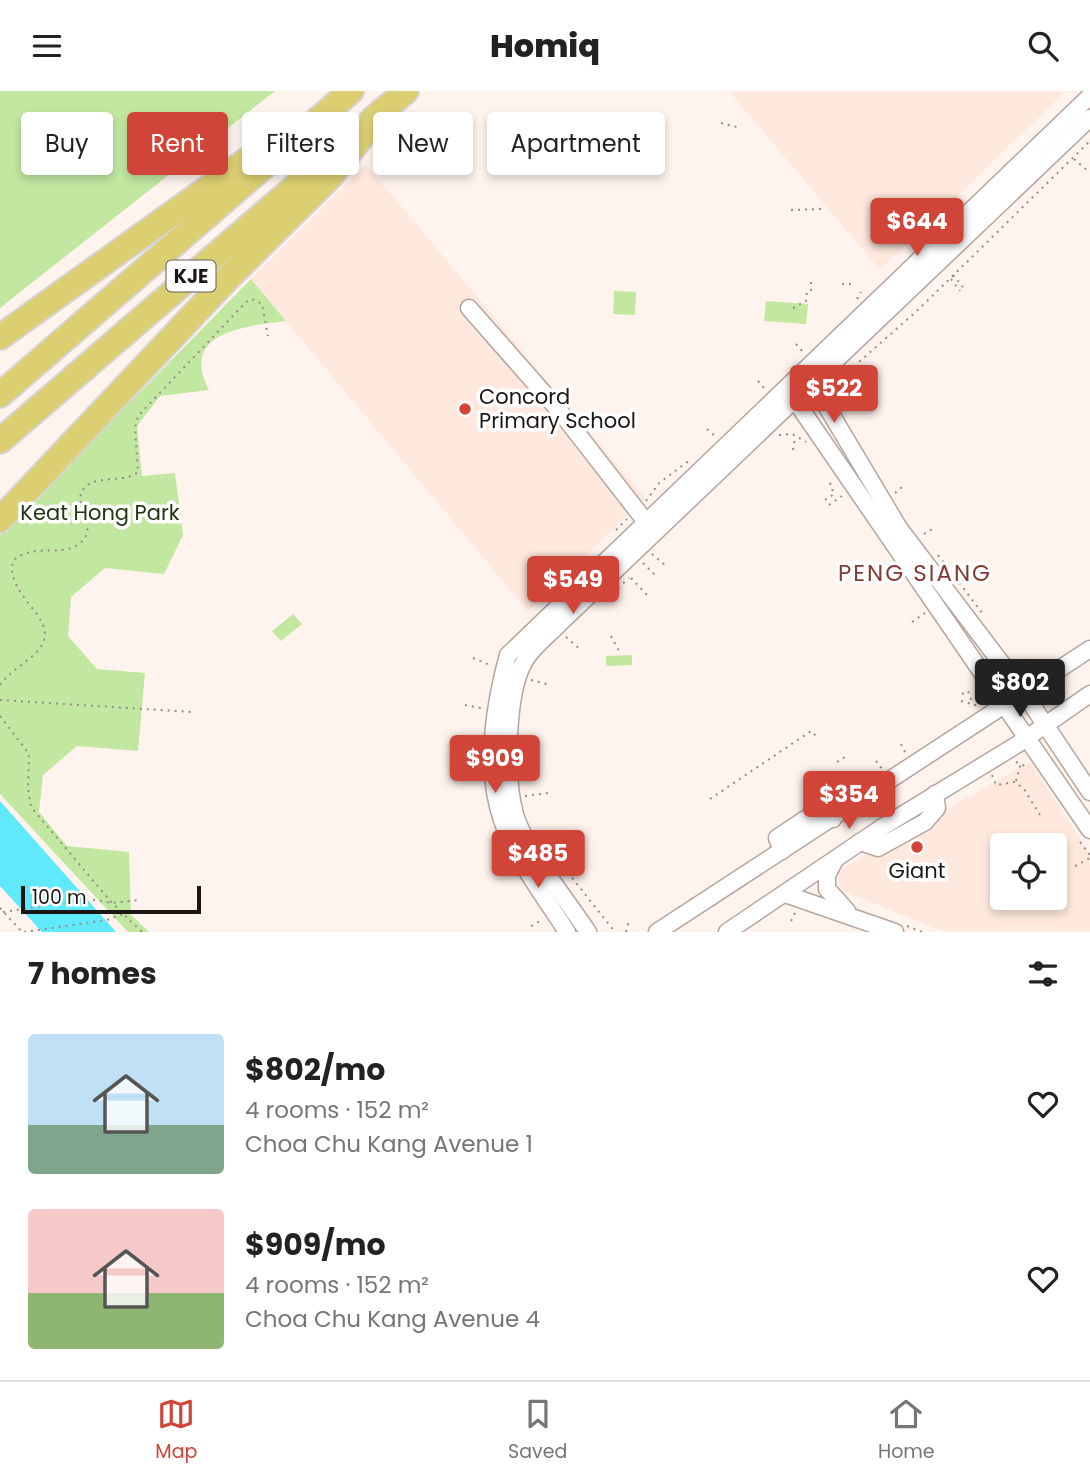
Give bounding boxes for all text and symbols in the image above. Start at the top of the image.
text: Homiq [490,23,600,68]
icon: menu [28,27,66,65]
icon: search [1024,27,1062,65]
chip: Buy [21,112,113,175]
chip: Rent [127,112,228,175]
chip: Filters [242,112,359,175]
chip: New [373,112,473,175]
chip: Apartment [487,112,665,175]
pin: $644 [876,199,958,258]
text: $644 [887,205,947,237]
road number: KJE [166,260,216,291]
pin: $522 [793,365,875,425]
text: $522 [806,372,862,404]
place label: Concord Primary School [479,382,636,435]
marker: Concord Primary School [457,401,473,417]
park label: Keat Hong Park [20,498,180,527]
pin: $549 [532,557,614,616]
district label: PENG SIANG [838,557,992,589]
text: $549 [543,563,603,595]
pin: $802 [979,659,1061,719]
text: $802 [991,666,1049,698]
pin: $909 [454,735,536,795]
text: $909 [466,742,524,774]
pin: $354 [808,771,890,831]
text: $354 [819,778,879,810]
pin: $485 [497,831,579,890]
map controls [990,833,1067,910]
button: locate [990,833,1067,910]
text: $485 [508,837,568,869]
marker: Giant [909,839,925,855]
place label: Giant [889,856,945,885]
scale bar [21,883,201,915]
text: 100 m [32,884,87,911]
text: 7 homes [28,952,157,995]
icon: filters [1024,955,1062,993]
text: $802/mo [245,1048,385,1091]
icon: home [84,1062,168,1146]
icon: heart [1024,1085,1062,1123]
text: 4 rooms · 152 m² [245,1094,429,1126]
text: Choa Chu Kang Avenue 1 [245,1128,533,1160]
text: $909/mo [245,1223,386,1266]
icon: home [84,1237,168,1321]
icon: heart [1024,1260,1062,1298]
text: 4 rooms · 152 m² [245,1269,429,1301]
text: Choa Chu Kang Avenue 4 [245,1303,540,1335]
tab: Map [155,1395,197,1466]
tab: Saved [508,1395,567,1466]
tab: Home [878,1395,935,1466]

